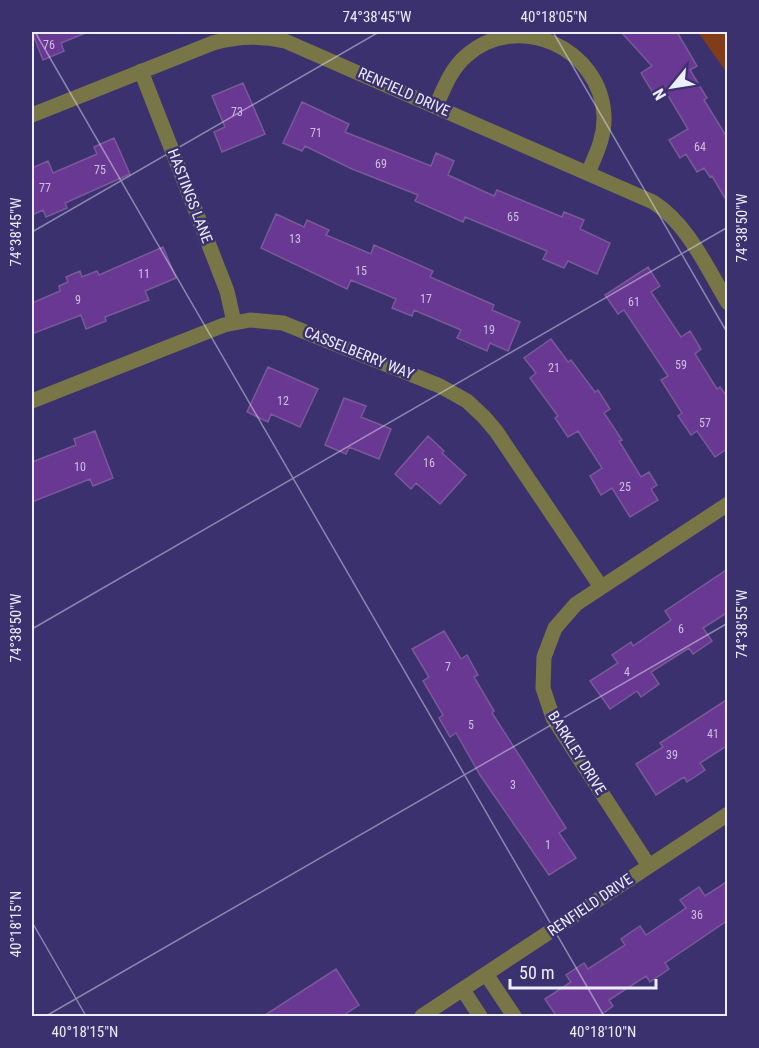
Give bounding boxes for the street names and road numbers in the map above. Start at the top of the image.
street label: RENFIELD DRIVE [355,64,453,120]
street label: HASTINGS LANE [164,146,216,246]
street label: CASSELBERRY WAY [301,323,417,383]
street label: BARKLEY DRIVE [544,708,610,798]
street label: RENFIELD DRIVE [544,870,636,940]

